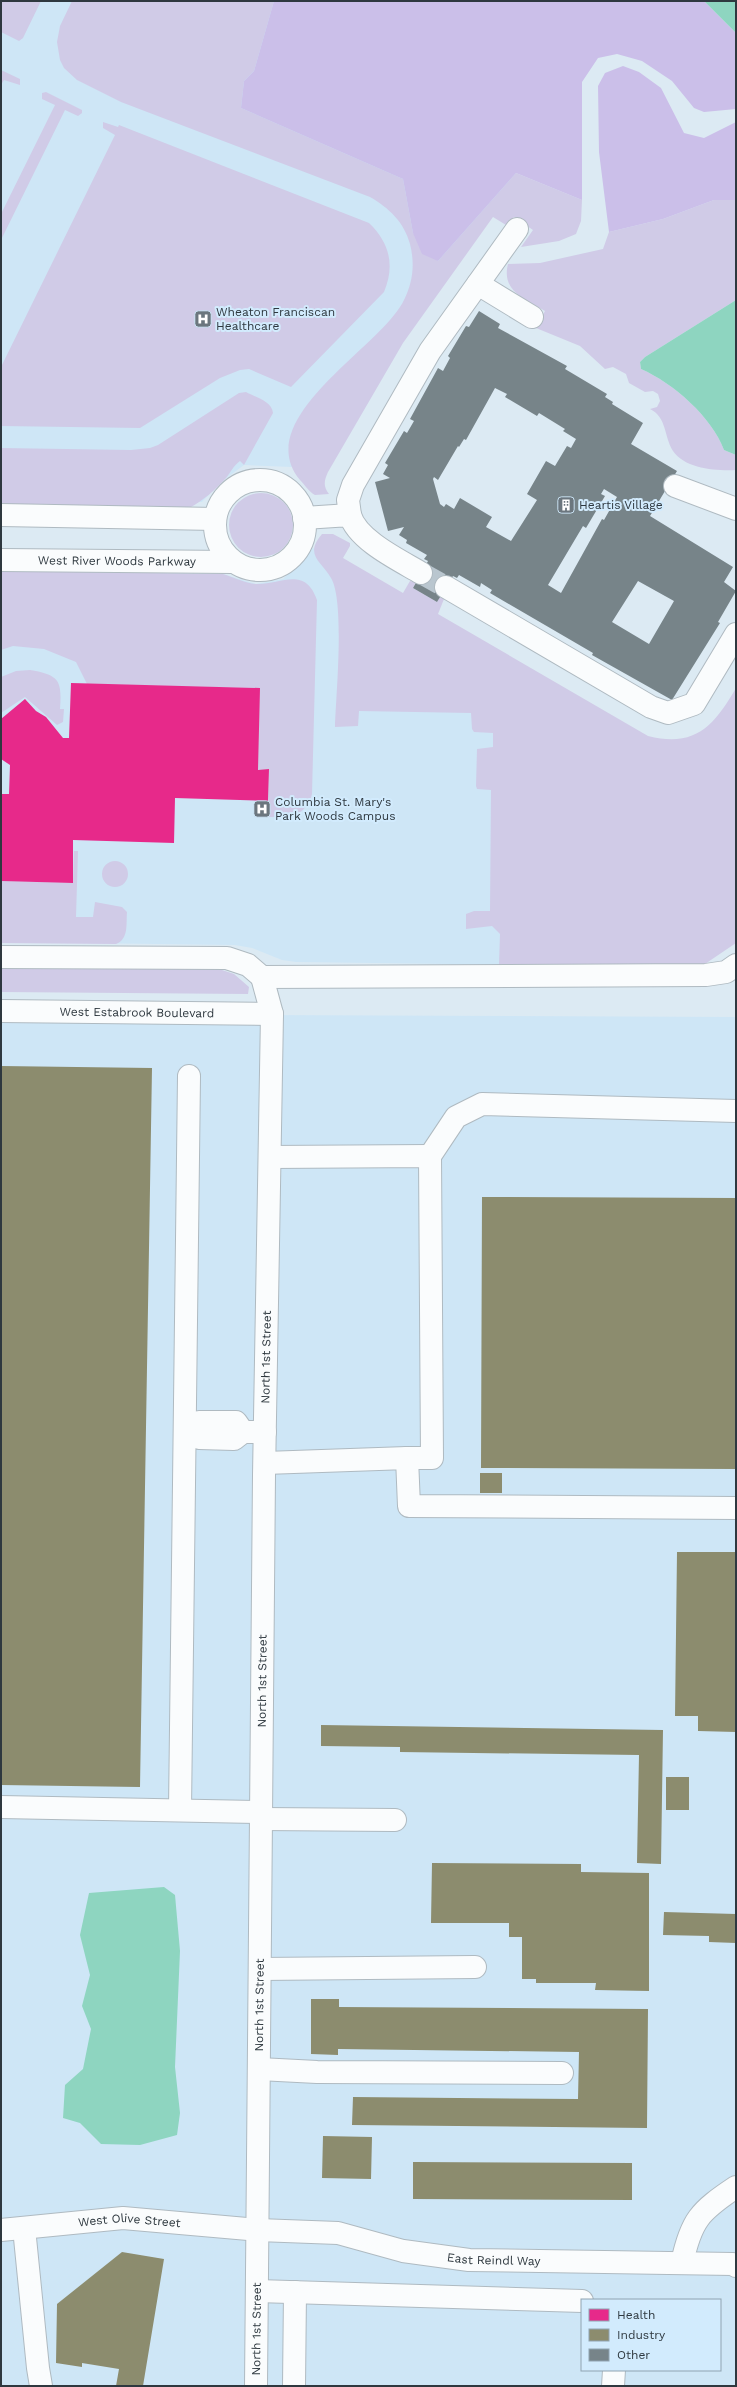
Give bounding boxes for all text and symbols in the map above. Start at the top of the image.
place label: Wheaton Franciscan Healthcare [216,305,335,333]
hospital icon: Wheaton Franciscan Healthcare [193,309,213,329]
building icon: Heartis Village [556,495,576,515]
place label: Heartis Village [579,498,663,512]
street label: West River Woods Parkway [38,553,197,569]
place label: Columbia St. Mary's Park Woods Campus [275,795,396,823]
hospital icon: Columbia St. Mary's Park Woods Campus [252,799,272,819]
street label: West Estabrook Boulevard [60,1005,214,1020]
street label: North 1st Street [258,1310,274,1404]
street label: North 1st Street [255,1634,270,1728]
street label: North 1st Street [252,1958,267,2052]
street label: West Olive Street [78,2211,181,2230]
street label: East Reindl Way [446,2250,541,2268]
street label: North 1st Street [249,2282,264,2376]
legend [581,2299,721,2371]
text: Health [617,2308,655,2322]
text: Industry [617,2328,666,2342]
text: Other [617,2348,650,2362]

